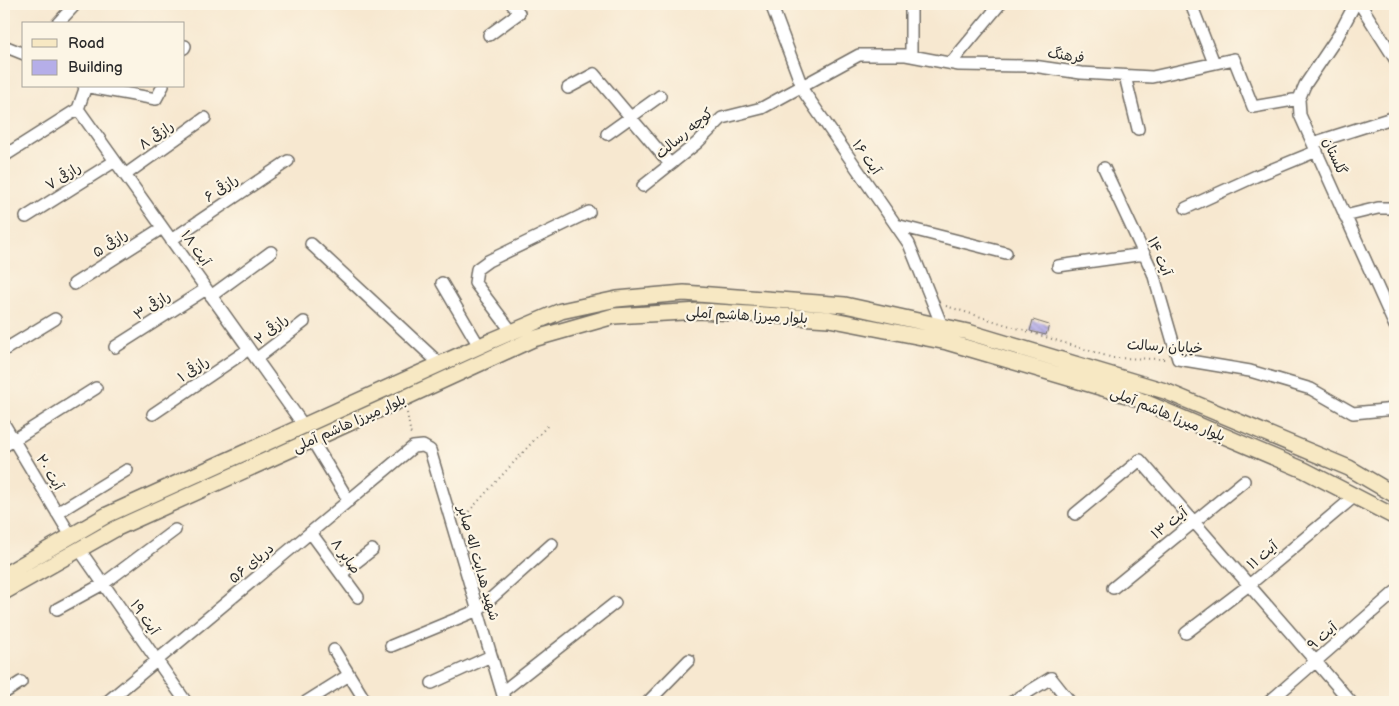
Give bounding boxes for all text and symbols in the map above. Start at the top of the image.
legend [22,22,185,88]
text: Road [68,34,104,53]
street label: فرهنگ [1046,44,1086,67]
text: Building [68,58,123,77]
street label: کوچه رسالت [652,104,717,163]
street label: رازقی ۸ [136,117,177,153]
street label: گلستان [1319,135,1350,178]
street label: آیت ۱۶ [849,137,885,178]
street label: رازقی ۷ [42,159,84,194]
street label: رازقی ۶ [201,171,241,206]
street label: رازقی ۵ [90,226,131,261]
street label: آیت ۱۸ [177,227,214,270]
street label: آيت ۱۴ [1144,234,1175,279]
street label: رازقی ۳ [131,287,174,324]
street label: بلوار میرزا هاشم آملی [686,304,808,329]
street label: رازقی ۲ [251,311,292,348]
street label: خیابان رسالت [1127,336,1203,357]
street label: رازقی ۱ [174,353,212,386]
street label: بلوار میرزا هاشم آملی [1107,384,1228,447]
street label: بلوار میرزا هاشم آملی [290,391,409,458]
street label: آیت ۲۰ [32,451,67,494]
street label: شهید هدایت اله صابر [454,503,503,623]
street label: آیت ۱۳ [1148,504,1191,543]
street label: صابر ۸ [327,535,364,577]
street label: آیت ۱۱ [1243,537,1282,573]
street label: دریای ۵۶ [225,540,277,587]
street label: آیت ۱۹ [127,597,163,638]
street label: آیت ۹ [1304,619,1341,654]

